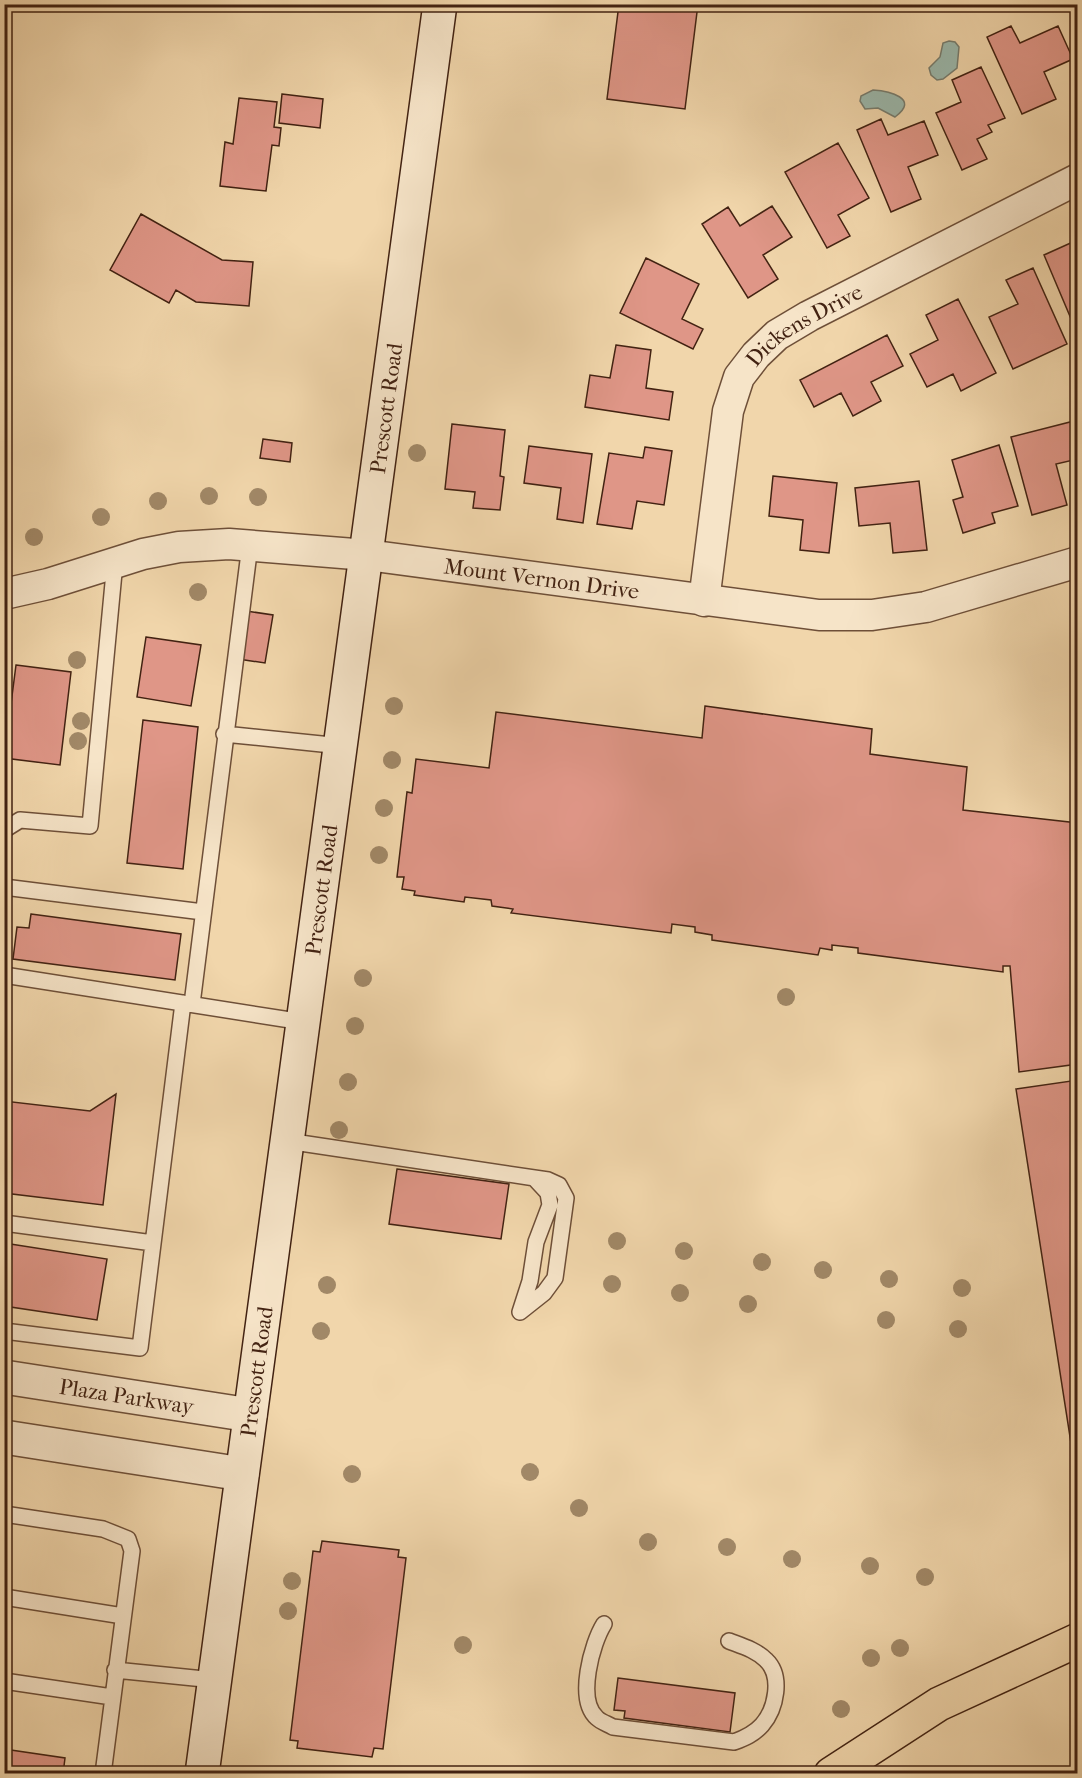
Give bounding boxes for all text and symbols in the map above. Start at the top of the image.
street label: Dickens Drive [740,279,867,372]
street label: Prescott Road [365,340,408,475]
street label: Mount Vernon Drive [442,553,641,605]
street label: Prescott Road [300,822,344,957]
street label: Prescott Road [235,1304,279,1439]
street label: Plaza Parkway [57,1374,197,1420]

